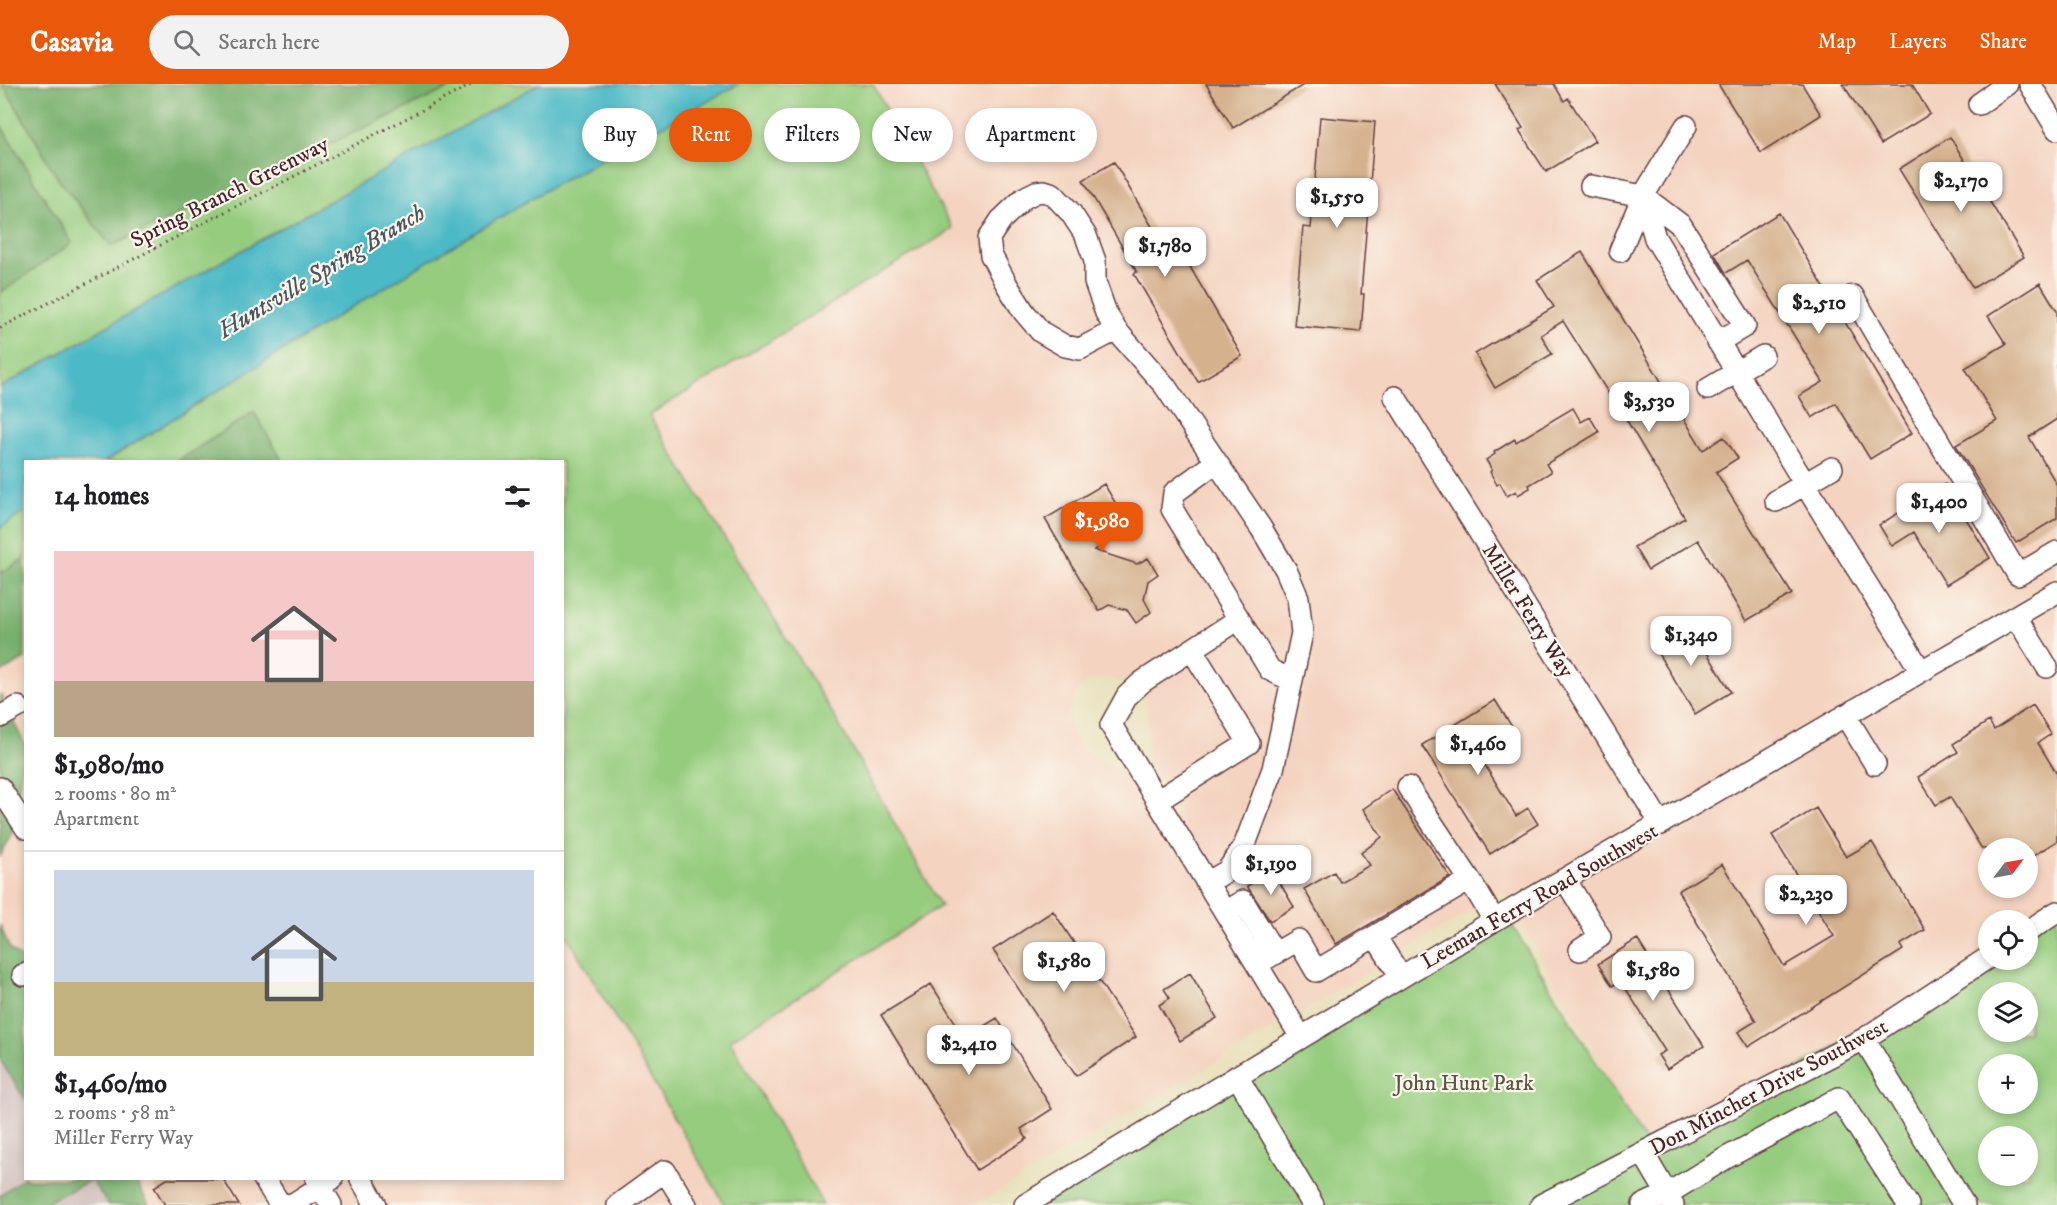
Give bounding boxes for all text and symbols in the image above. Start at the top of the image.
search box [149,15,569,69]
text: Casavia [30,25,113,60]
icon: search [170,26,203,59]
text: Search here [218,29,320,56]
text: Map [1817,29,1856,55]
text: Layers [1889,29,1947,55]
text: Share [1980,29,2027,55]
chip: Buy [582,108,657,162]
chip: Rent [669,108,752,162]
chip: Filters [764,108,860,162]
chip: New [872,108,953,162]
chip: Apartment [965,108,1097,162]
street label: Spring Branch Greenway [126,130,334,254]
pin: $2,170 [1912,162,2010,213]
text: $2,170 [1934,169,1988,194]
pin: $1,550 [1288,178,1386,229]
text: $1,550 [1310,185,1364,210]
water label: Huntsville Spring Branch [212,198,431,346]
pin: $1,780 [1116,227,1214,278]
text: $1,780 [1138,234,1192,259]
pin: $2,510 [1770,284,1868,335]
text: $2,510 [1792,291,1846,316]
pin: $3,530 [1600,382,1698,433]
text: $3,530 [1623,389,1675,414]
text: 14 homes [54,480,149,513]
icon: filters [501,480,534,513]
pin: $1,400 [1890,483,1988,534]
text: $1,400 [1910,490,1968,515]
pin: $1,980 [1053,502,1151,553]
text: $1,980 [1075,509,1129,534]
street label: Miller Ferry Way [1476,539,1580,683]
icon: home [240,590,348,698]
pin: $1,340 [1642,616,1740,667]
text: $1,340 [1664,623,1718,648]
pin: $1,460 [1429,725,1527,776]
text: $1,460 [1450,732,1506,757]
text: $1,980/mo [54,749,164,782]
text: 2 rooms · 80 m² [54,782,176,807]
text: Apartment [54,807,139,832]
street label: Leeman Ferry Road Southwest [1417,817,1663,975]
north arrow [1978,838,2038,898]
map controls [1978,838,2038,1186]
pin: $1,190 [1222,845,1320,896]
text: $1,190 [1245,852,1297,877]
pin: $2,230 [1757,875,1855,926]
text: $2,230 [1779,882,1833,907]
icon: home [240,909,348,1017]
button: locate [1978,910,2038,970]
pin: $1,580 [1015,942,1113,993]
text: $1,580 [1037,949,1091,974]
pin: $1,580 [1604,951,1702,1002]
text: $1,580 [1626,958,1680,983]
button: layers [1978,982,2038,1042]
street label: Don Mincher Drive Southwest [1645,1013,1892,1162]
pin: $2,410 [920,1025,1018,1076]
text: $2,410 [941,1032,997,1057]
button: + [1978,1054,2038,1114]
text: $1,460/mo [54,1068,167,1101]
park label: John Hunt Park [1392,1070,1534,1097]
text: 2 rooms · 58 m² [54,1101,175,1126]
text: Miller Ferry Way [54,1126,193,1151]
button: − [1978,1126,2038,1186]

